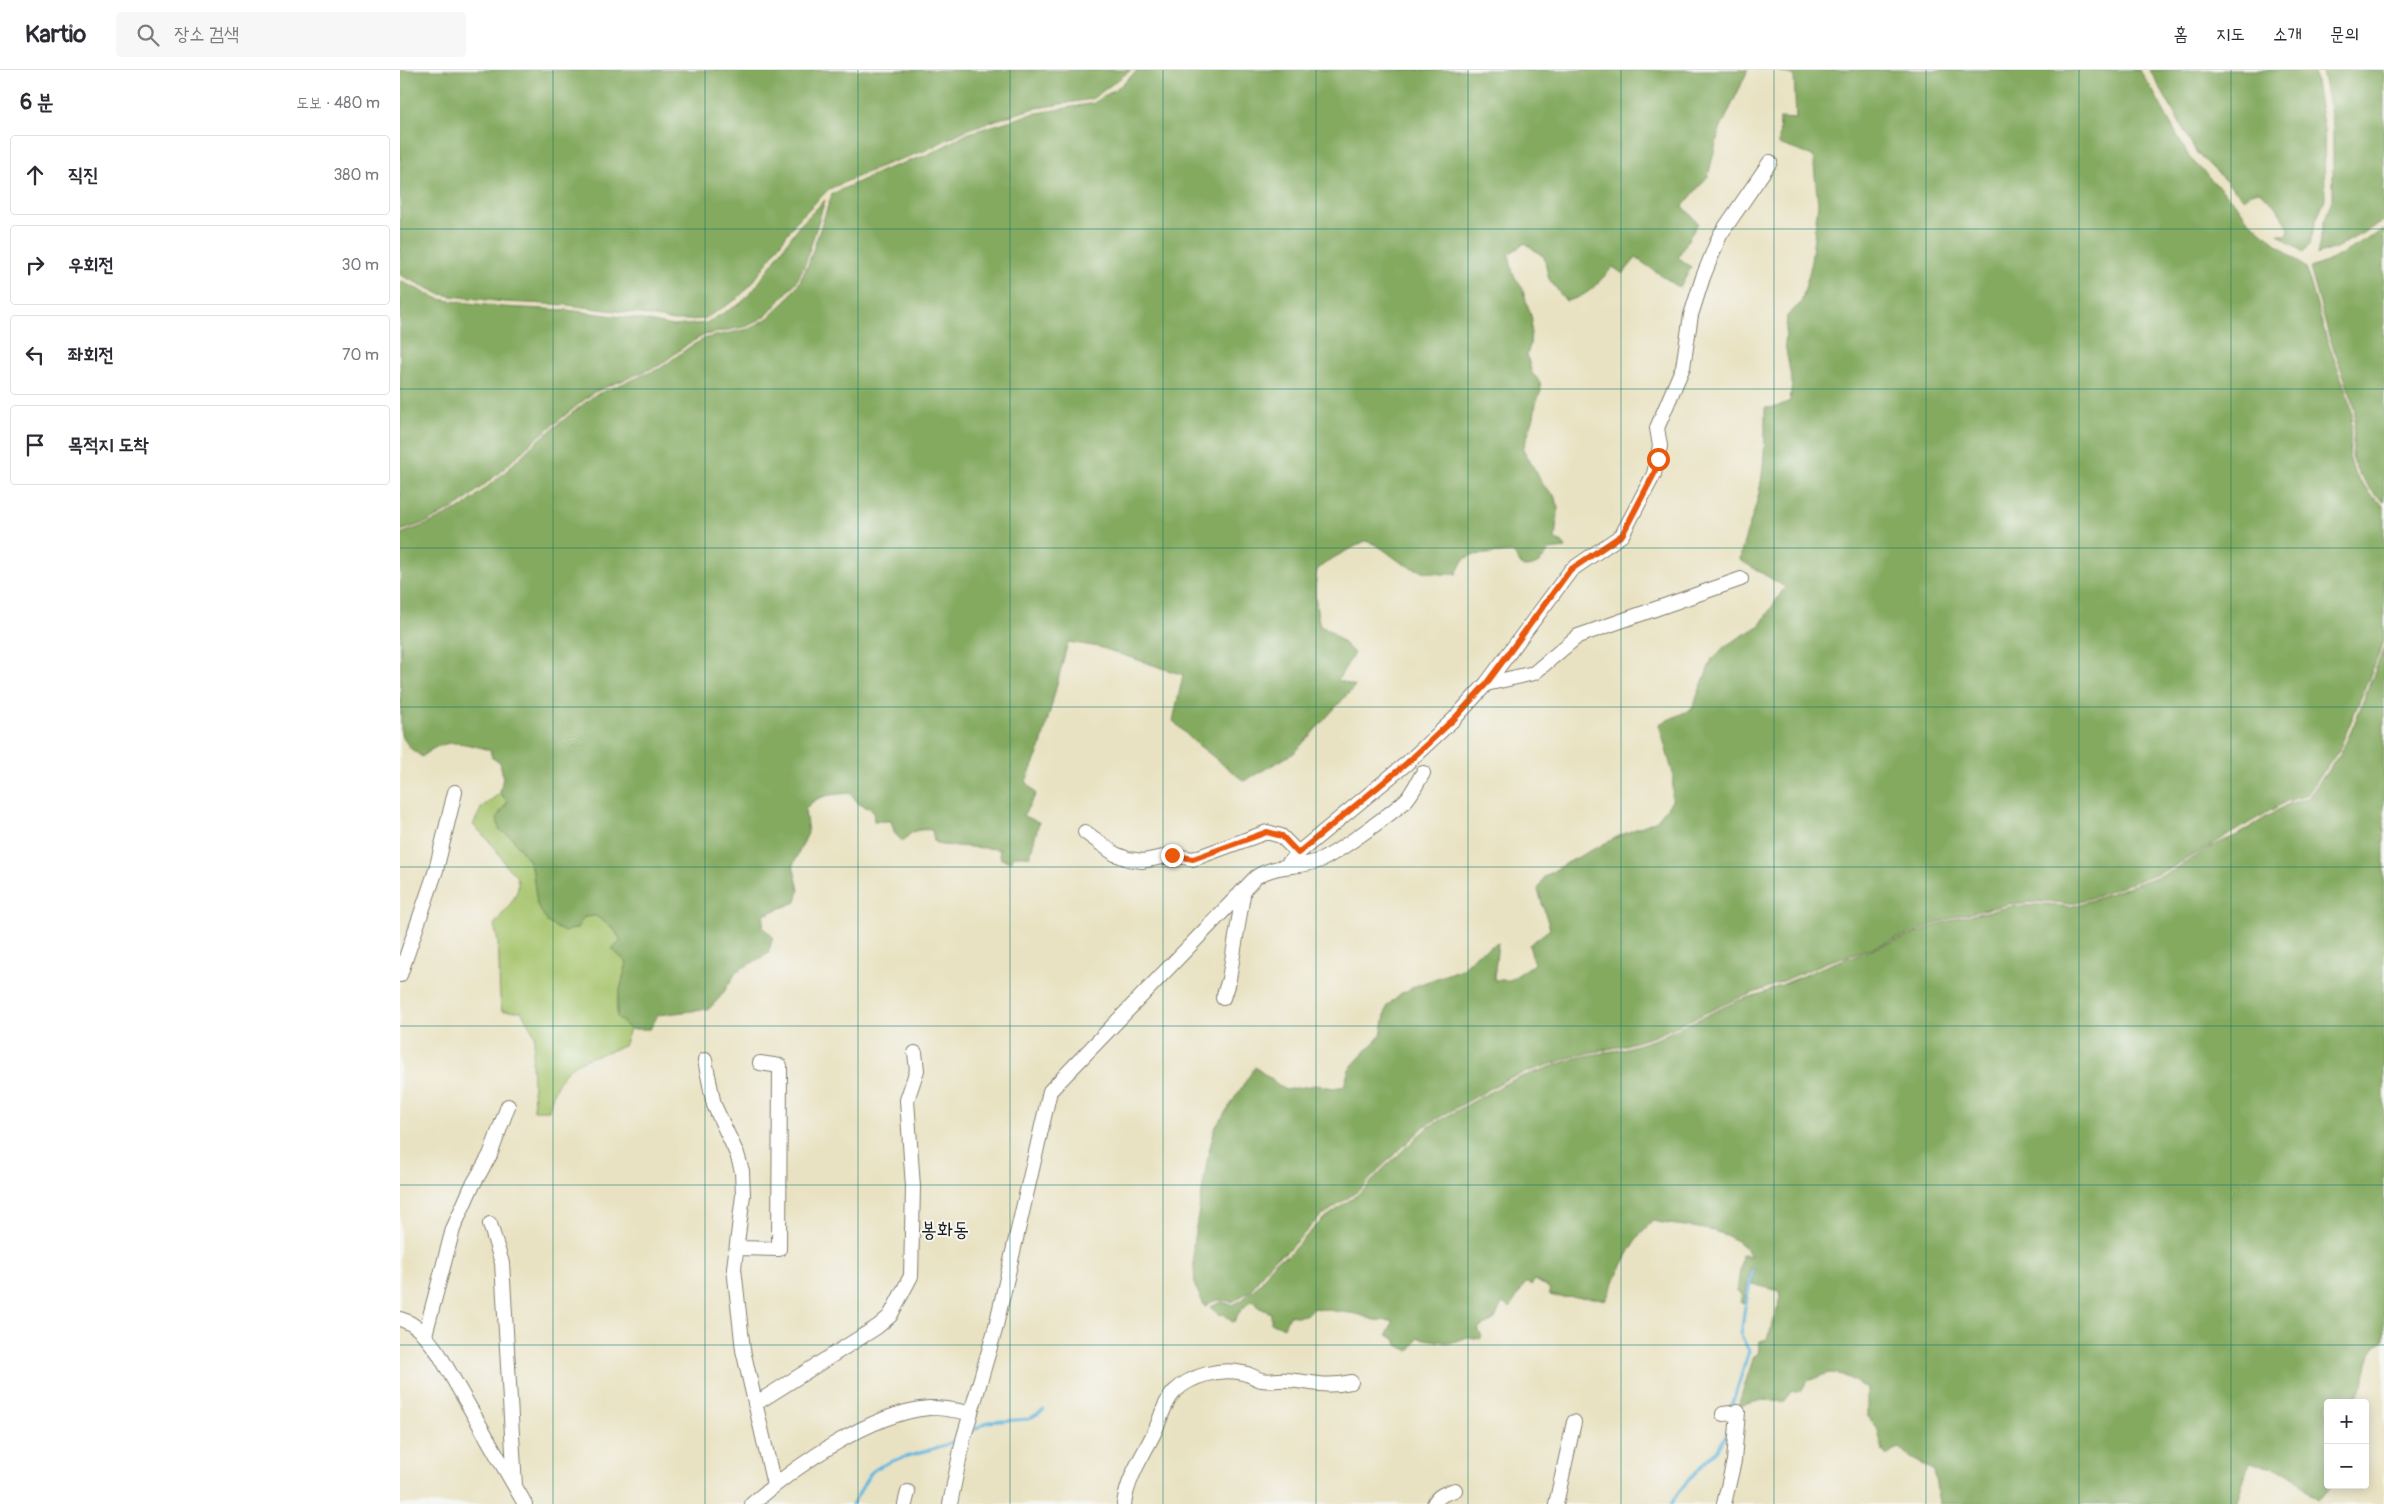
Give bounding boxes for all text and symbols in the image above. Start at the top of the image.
search box [116,12,466,57]
text: Kartio [25,20,86,49]
icon: search [134,21,162,49]
text: 장소 검색 [174,22,239,46]
text: 홈 [2174,23,2188,46]
text: 지도 [2216,23,2245,46]
text: 소개 [2273,23,2302,46]
text: 문의 [2330,23,2359,46]
text: 6 분 [20,89,54,116]
text: 도보 · 480 m [296,93,380,113]
icon: ahead [21,161,49,189]
text: 직진 [68,163,99,187]
text: 380 m [333,165,379,185]
icon: right [21,251,49,279]
text: 우회전 [68,253,114,277]
text: 30 m [341,255,379,275]
icon: left [21,341,49,369]
text: 좌회전 [68,343,114,367]
text: 70 m [342,345,379,365]
icon: arrive [21,431,49,459]
text: 목적지 도착 [68,433,149,457]
route start [1647,448,1670,471]
route end [1161,844,1184,867]
district label: 봉화동 [921,1217,969,1242]
map controls [2324,1399,2369,1489]
button: + [2324,1399,2369,1444]
button: − [2324,1444,2369,1489]

